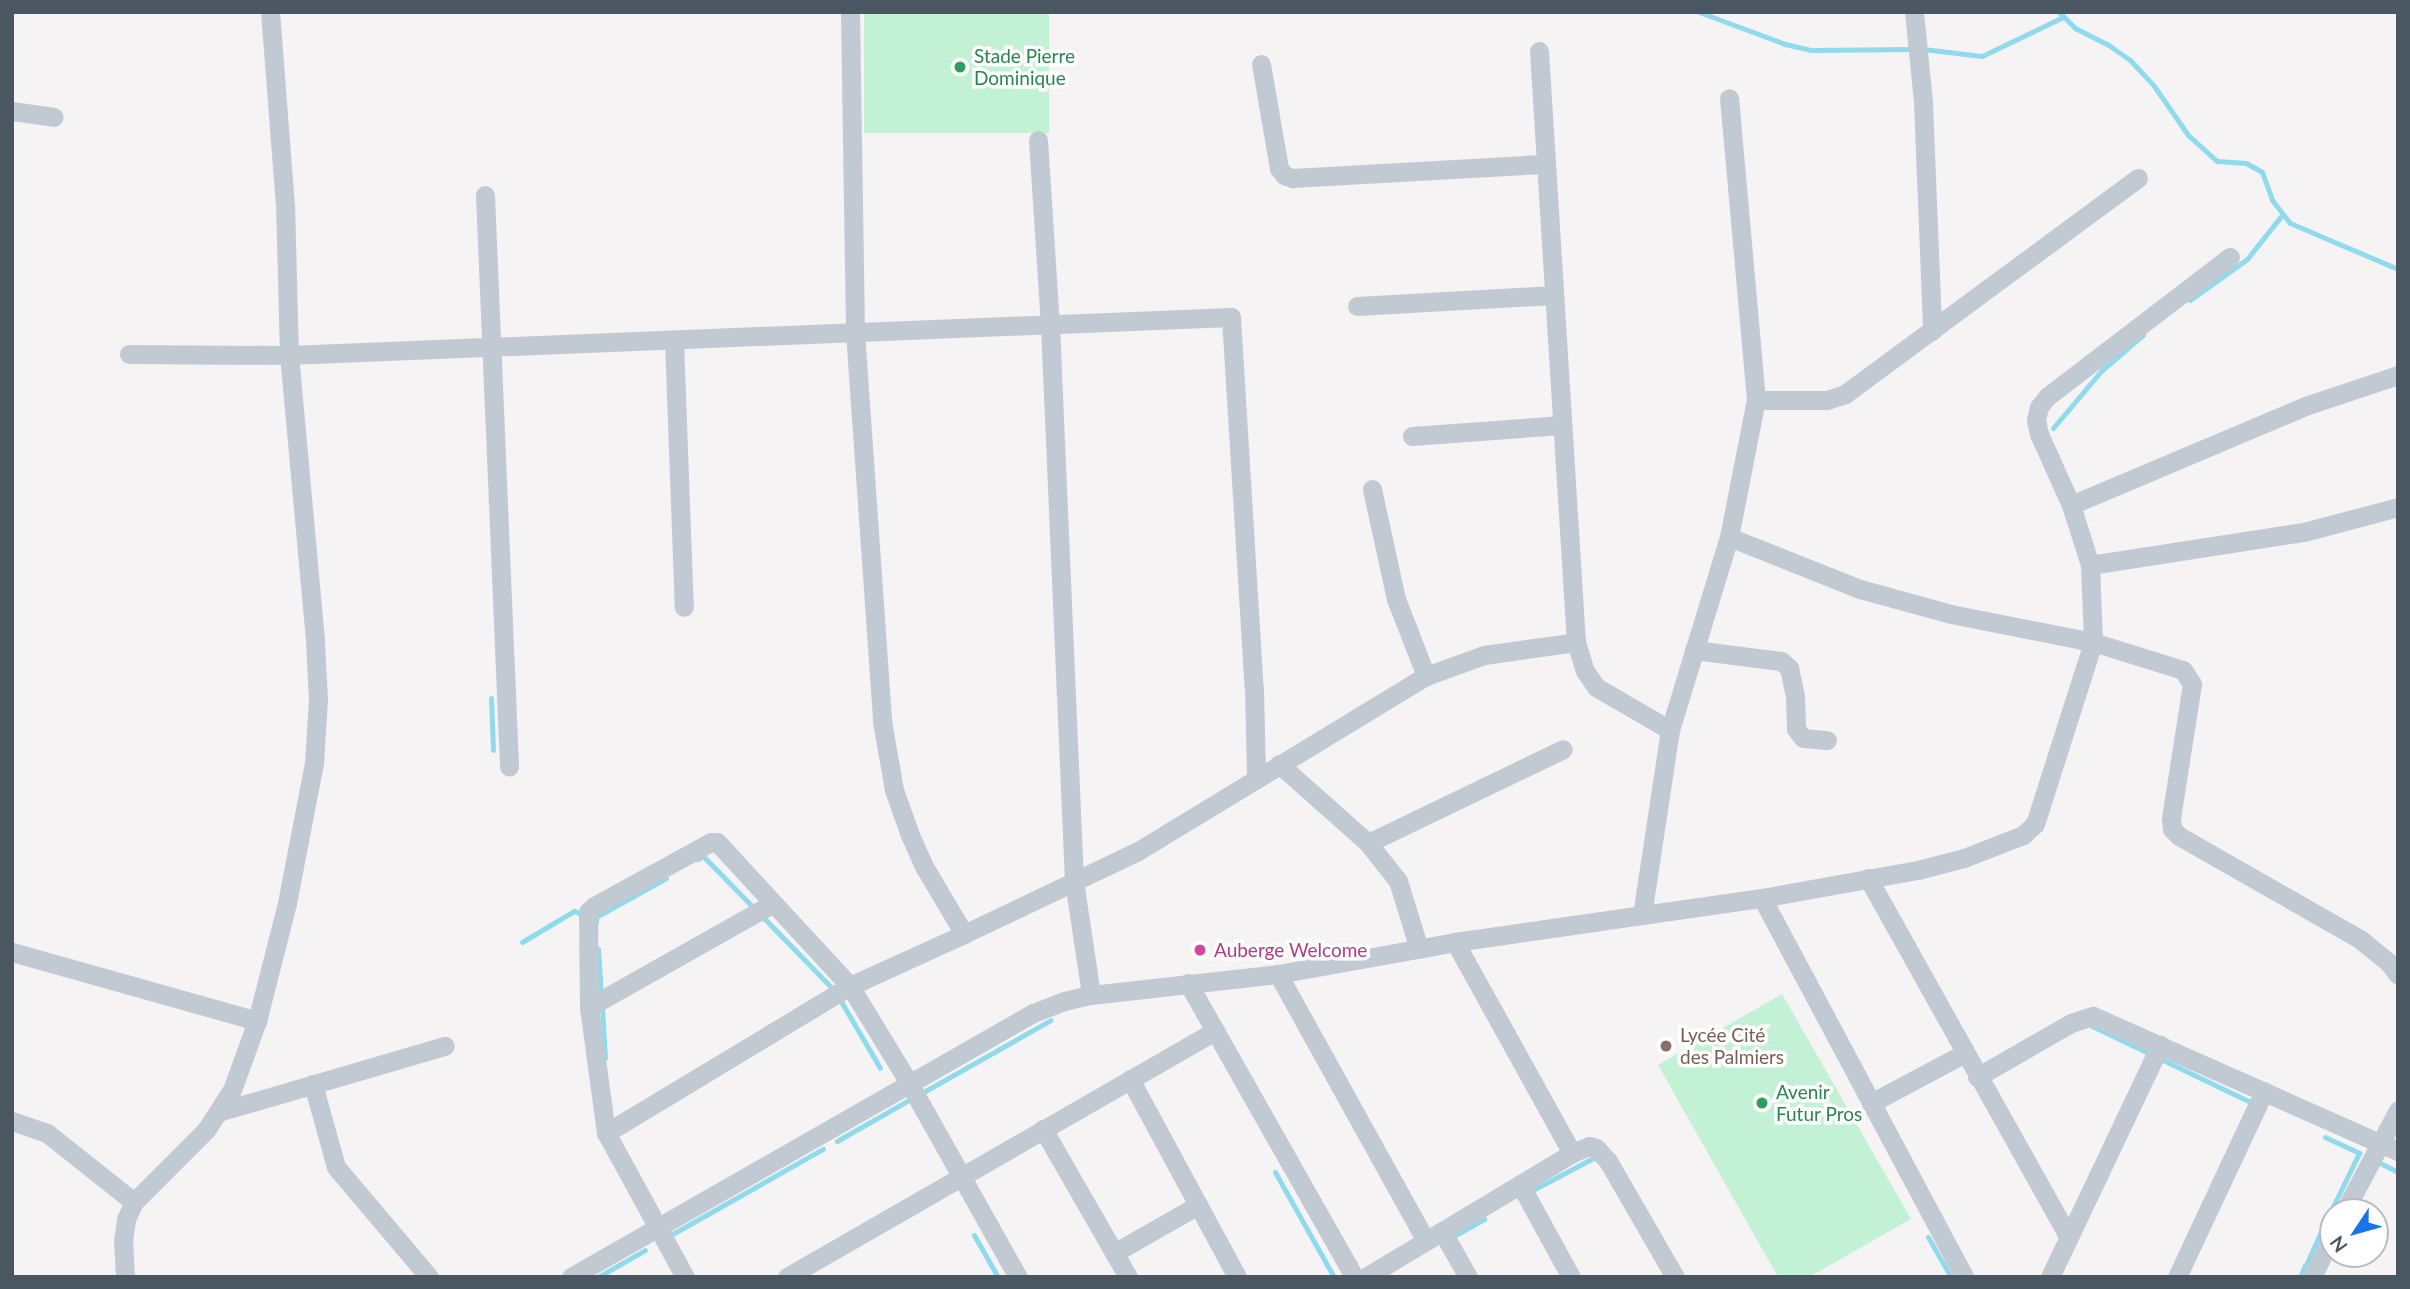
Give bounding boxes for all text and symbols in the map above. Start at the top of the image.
place label: Stade Pierre Dominique [974,45,1075,89]
marker: Stade Pierre Dominique [952,59,968,75]
place label: Auberge Welcome [1214,939,1368,961]
marker: Auberge Welcome [1192,942,1208,958]
place label: Lycée Cité des Palmiers [1680,1024,1784,1068]
marker: Lycée Cité des Palmiers [1658,1038,1674,1054]
place label: Avenir Futur Pros [1776,1081,1863,1125]
marker: Avenir Futur Pros [1754,1095,1770,1111]
north arrow [2319,1198,2389,1268]
text: N [2325,1232,2352,1257]

